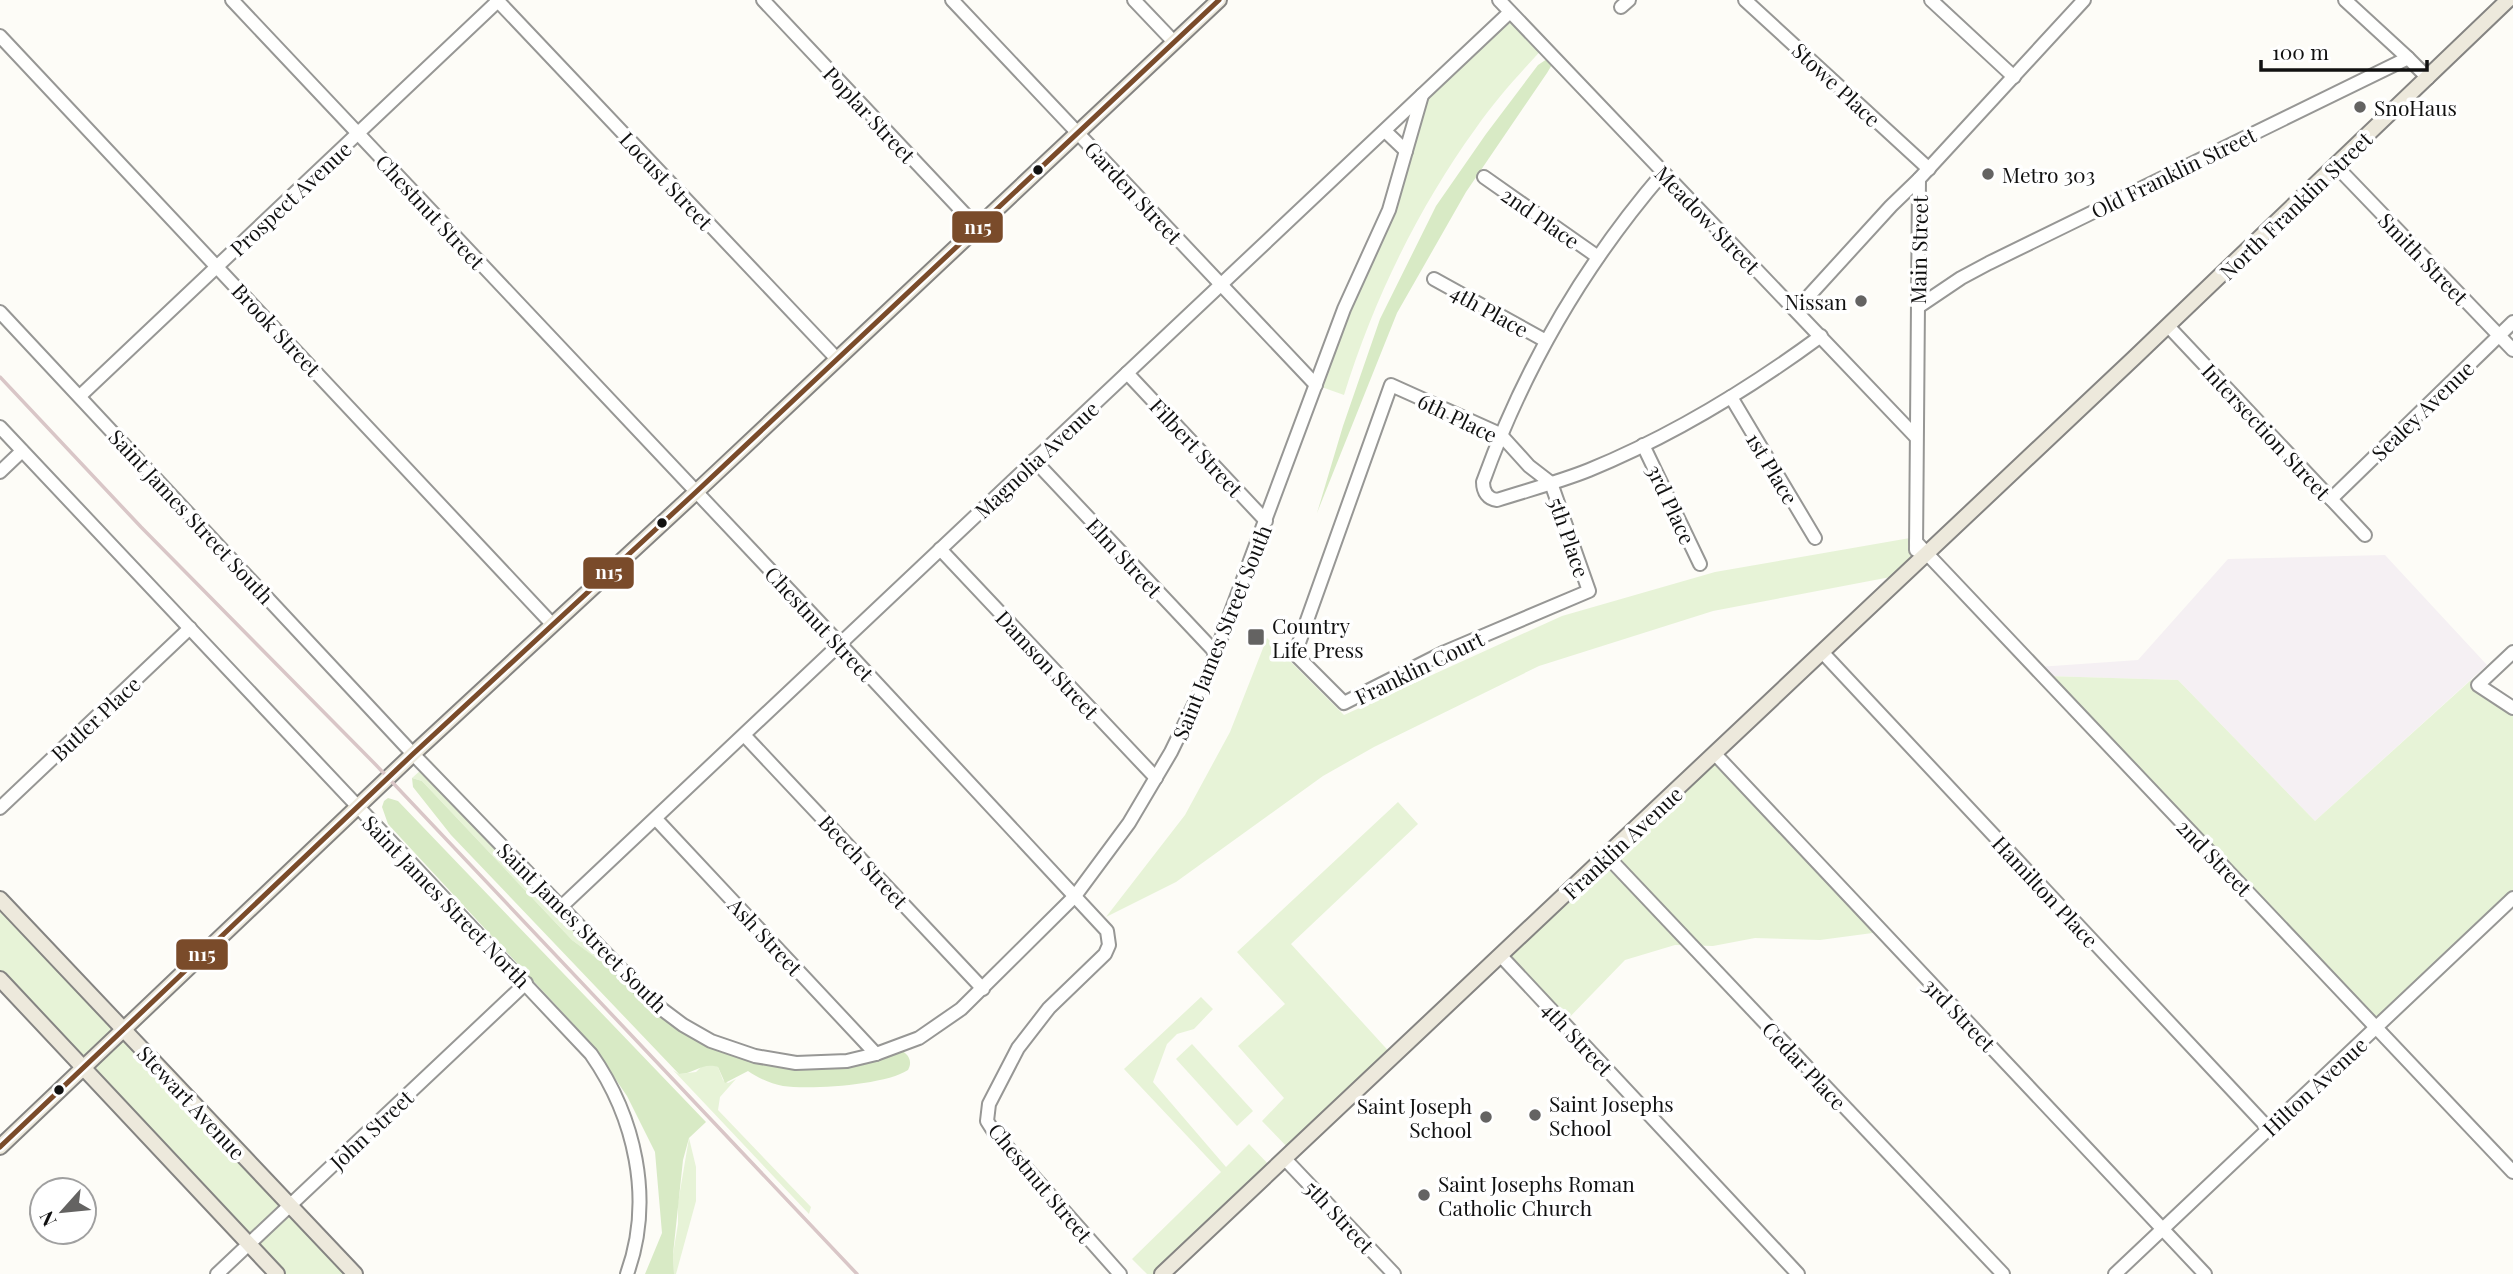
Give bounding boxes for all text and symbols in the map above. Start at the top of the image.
scale bar [2261,28,2427,72]
street label: Stowe Place [1787,36,1887,132]
text: 100 m [2272,37,2329,65]
street label: Poplar Street [818,60,922,169]
place label: SnoHaus [2374,93,2457,121]
marker: SnoHaus [2352,99,2368,115]
street label: Old Franklin Street [2086,120,2261,224]
street label: North Franklin Street [2213,124,2378,285]
street label: Locust Street [614,125,720,235]
street label: Prospect Avenue [223,135,357,261]
street label: Garden Street [1079,135,1189,250]
street label: Chestnut Street [370,147,492,275]
street label: Meadow Street [1649,159,1767,279]
place label: Metro 303 [2002,160,2095,188]
unlabelled marker [1031,163,1045,177]
marker: Metro 303 [1980,166,1996,182]
street label: 2nd Place [1496,180,1586,254]
street label: Main Street [1903,195,1933,305]
street label: Smith Street [2373,206,2475,310]
line badge: n15 [951,210,1004,244]
text: n15 [964,213,992,239]
street label: Brook Street [227,276,328,382]
street label: 4th Place [1446,277,1534,343]
place label: Nissan [1785,287,1847,315]
marker: Nissan [1853,293,1869,309]
street label: Sealey Avenue [2365,354,2479,466]
street label: Intersection Street [2197,357,2338,506]
street label: 6th Place [1414,386,1502,448]
street label: Filbert Street [1144,392,1250,503]
street label: Magnolia Avenue [968,394,1104,524]
street label: Saint James Street South [103,422,281,610]
street label: 1st Place [1741,427,1805,509]
street label: 3rd Place [1641,459,1703,549]
street label: 5th Place [1543,493,1597,581]
street label: Elm Street [1081,511,1169,603]
unlabelled marker [655,516,669,530]
street label: Saint James Street South [1165,520,1277,744]
line badge: n15 [582,556,635,590]
text: n15 [595,558,623,584]
street label: Chestnut Street [759,559,881,687]
street label: Damson Street [990,604,1106,725]
place label: Country Life Press [1272,611,1364,663]
street label: Franklin Court [1350,623,1489,710]
marker: Country Life Press [1246,627,1266,647]
street label: Butler Place [44,669,146,767]
street label: Franklin Avenue [1556,779,1688,905]
street label: Beech Street [813,808,915,914]
street label: Saint James Street North [357,809,537,994]
street label: 2nd Street [2171,813,2259,902]
street label: Hamilton Place [1987,829,2105,953]
street label: Saint James Street South [492,836,675,1019]
street label: Ash Street [722,890,810,981]
line badge: n15 [175,938,229,971]
text: n15 [188,940,216,966]
street label: 3rd Street [1918,971,2002,1057]
street label: 4th Street [1536,995,1620,1082]
street label: Cedar Place [1757,1015,1853,1115]
street label: Hilton Avenue [2256,1030,2372,1142]
street label: Stewart Avenue [132,1039,252,1165]
unlabelled marker [52,1083,66,1097]
street label: John Street [323,1083,419,1175]
place label: Saint Josephs School [1549,1089,1674,1141]
place label: Saint Joseph School [1357,1091,1473,1143]
marker: Saint Josephs School [1527,1107,1543,1123]
marker: Saint Joseph School [1478,1109,1494,1125]
street label: Chestnut Street [983,1116,1100,1248]
place label: Saint Josephs Roman Catholic Church [1438,1169,1635,1221]
street label: 5th Street [1299,1173,1381,1259]
north arrow [28,1176,98,1246]
marker: Saint Josephs Roman Catholic Church [1416,1187,1432,1203]
text: N [32,1207,62,1231]

